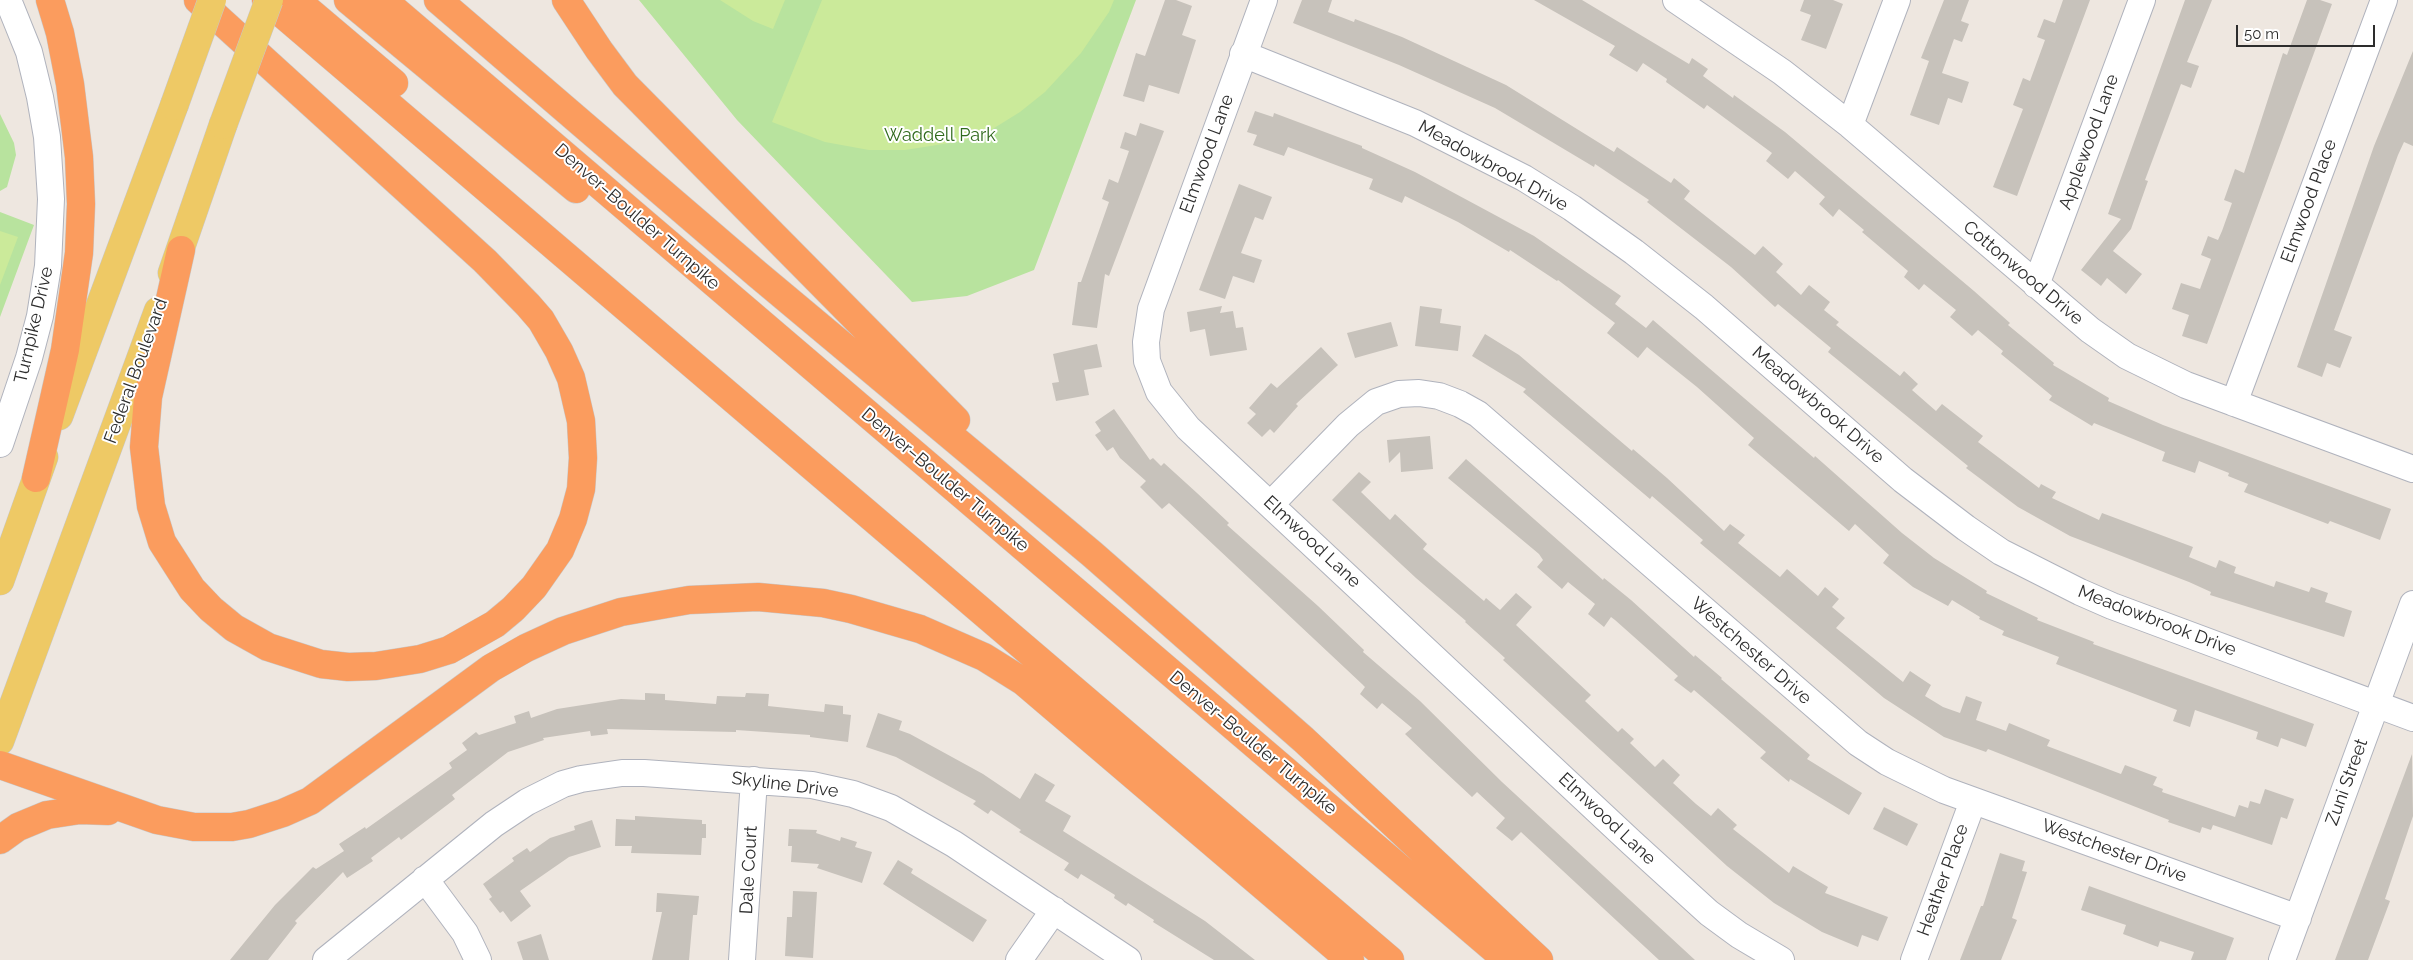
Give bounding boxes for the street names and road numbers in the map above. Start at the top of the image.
street label: Applewood Lane [2054,71,2124,213]
street label: Elmwood Lane [1175,92,1239,216]
street label: Meadowbrook Drive [1414,116,1572,216]
street label: Elmwood Place [2277,136,2341,266]
street label: Denver–Boulder Turnpike [550,139,724,295]
street label: Cottonwood Drive [1958,216,2088,330]
street label: Turnpike Drive [10,265,58,385]
street label: Federal Boulevard [100,295,172,447]
street label: Meadowbrook Drive [1748,342,1888,468]
street label: Denver–Boulder Turnpike [857,404,1033,556]
street label: Elmwood Lane [1259,491,1365,593]
street label: Meadowbrook Drive [2075,581,2239,661]
street label: Westchester Drive [1686,593,1816,709]
street label: Denver–Boulder Turnpike [1165,667,1341,819]
street label: Zuni Street [2321,736,2373,828]
street label: Skyline Drive [730,768,840,802]
street label: Elmwood Lane [1554,768,1660,870]
street label: Westchester Drive [2039,815,2189,887]
street label: Heather Place [1913,821,1973,939]
street label: Dale Court [736,825,762,915]

